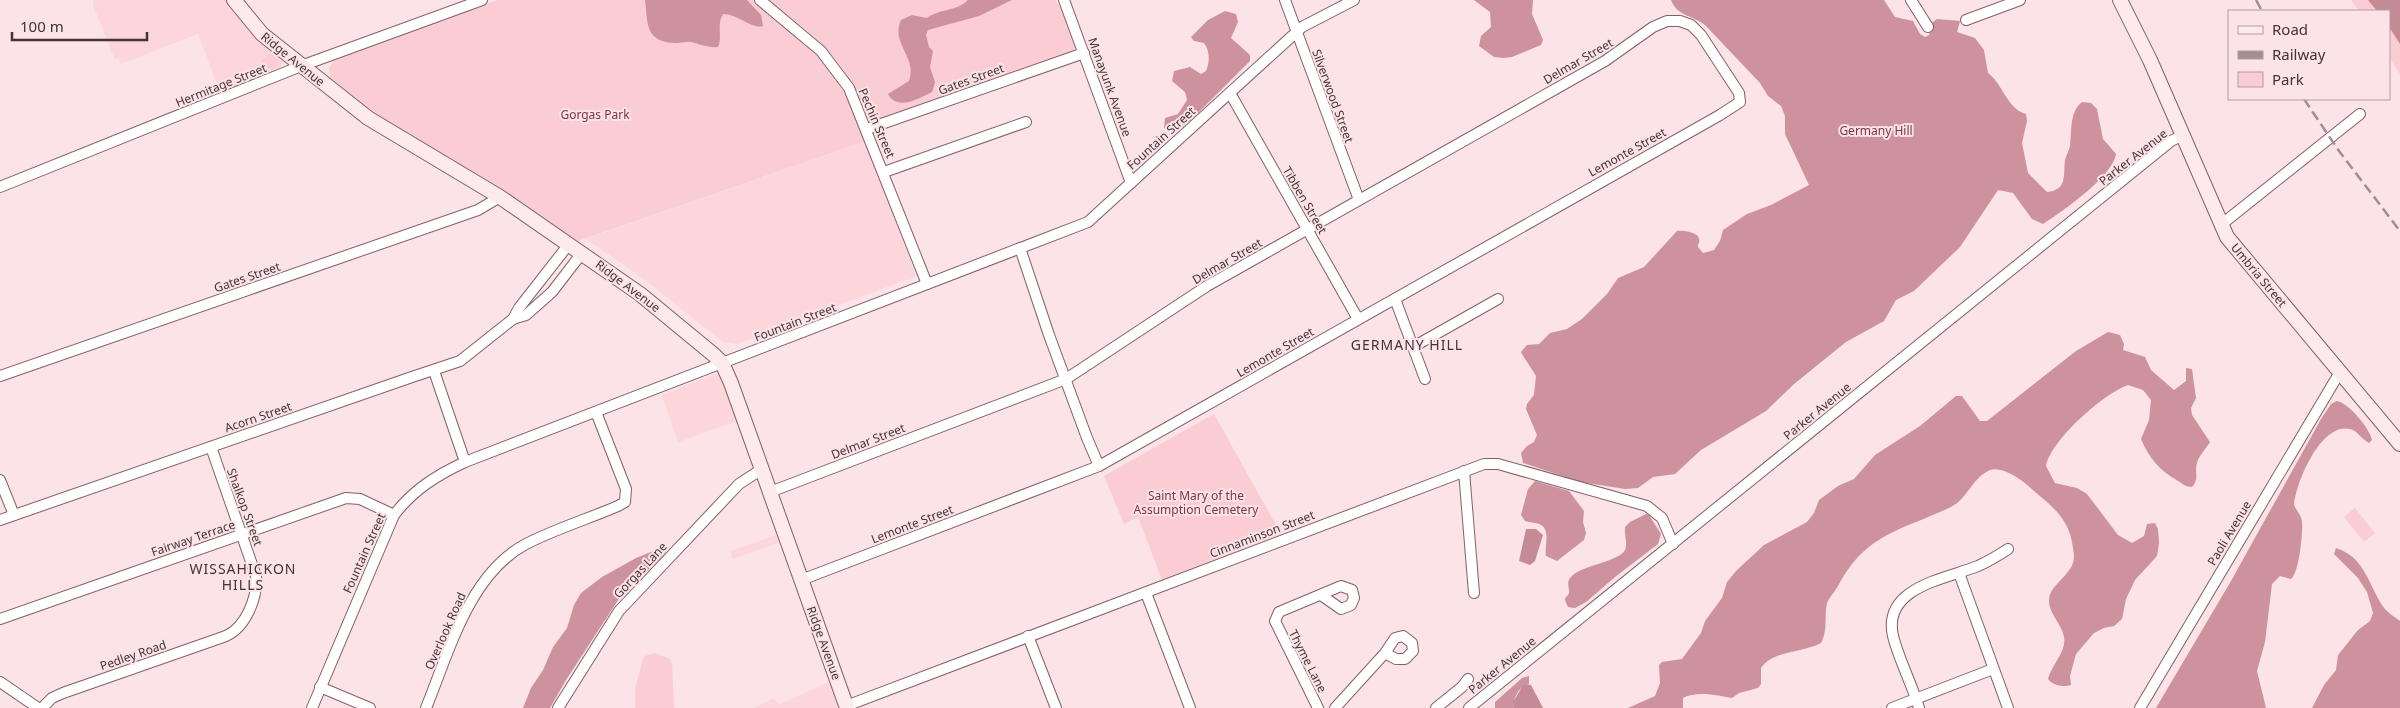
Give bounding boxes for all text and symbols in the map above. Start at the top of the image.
scale bar [12,10,148,42]
legend [2228,10,2390,100]
text: 100 m [20,16,64,36]
text: Road [2272,19,2308,39]
street label: Ridge Avenue [258,28,329,90]
street label: Delmar Street [1540,34,1617,88]
street label: Manayunk Avenue [1084,35,1136,139]
text: Railway [2272,44,2326,64]
street label: Silverwood Street [1308,47,1358,146]
street label: Hermitage Street [173,59,270,111]
street label: Gates Street [936,59,1007,99]
text: Park [2272,69,2304,89]
street label: Pechin Street [855,85,900,161]
street label: Fountain Street [1123,102,1199,173]
park label: Gorgas Park [560,106,630,123]
park label: Germany Hill [1839,122,1913,139]
street label: Lemonte Street [1585,123,1670,180]
street label: Parker Avenue [2095,125,2171,189]
street label: Tibben Street [1279,163,1332,237]
street label: Delmar Street [1189,234,1266,288]
street label: Umbria Street [2227,239,2291,311]
street label: Ridge Avenue [592,256,664,316]
street label: Gates Street [212,258,283,296]
street label: Fountain Street [752,298,839,345]
street label: Lemonte Street [1233,323,1317,381]
district label: GERMANY HILL [1351,335,1463,354]
street label: Parker Avenue [1780,378,1855,444]
street label: Acorn Street [222,397,294,436]
street label: Delmar Street [828,419,908,463]
street label: Shalkop Street [223,466,267,549]
park label: Saint Mary of the Assumption Cemetery [1134,487,1259,518]
street label: Paoli Avenue [2203,497,2255,569]
street label: Lemonte Street [868,500,956,547]
street label: Cinnaminson Street [1207,506,1317,562]
street label: Fountain Street [339,509,390,596]
street label: Fairway Terrace [149,516,238,560]
street label: Gorgas Lane [610,538,671,602]
district label: WISSAHICKON HILLS [189,559,297,594]
street label: Overlook Road [420,590,470,672]
street label: Ridge Avenue [803,604,845,682]
street label: Thyme Lane [1285,627,1331,696]
street label: Parker Avenue [1465,632,1540,698]
street label: Pedley Road [98,636,168,674]

